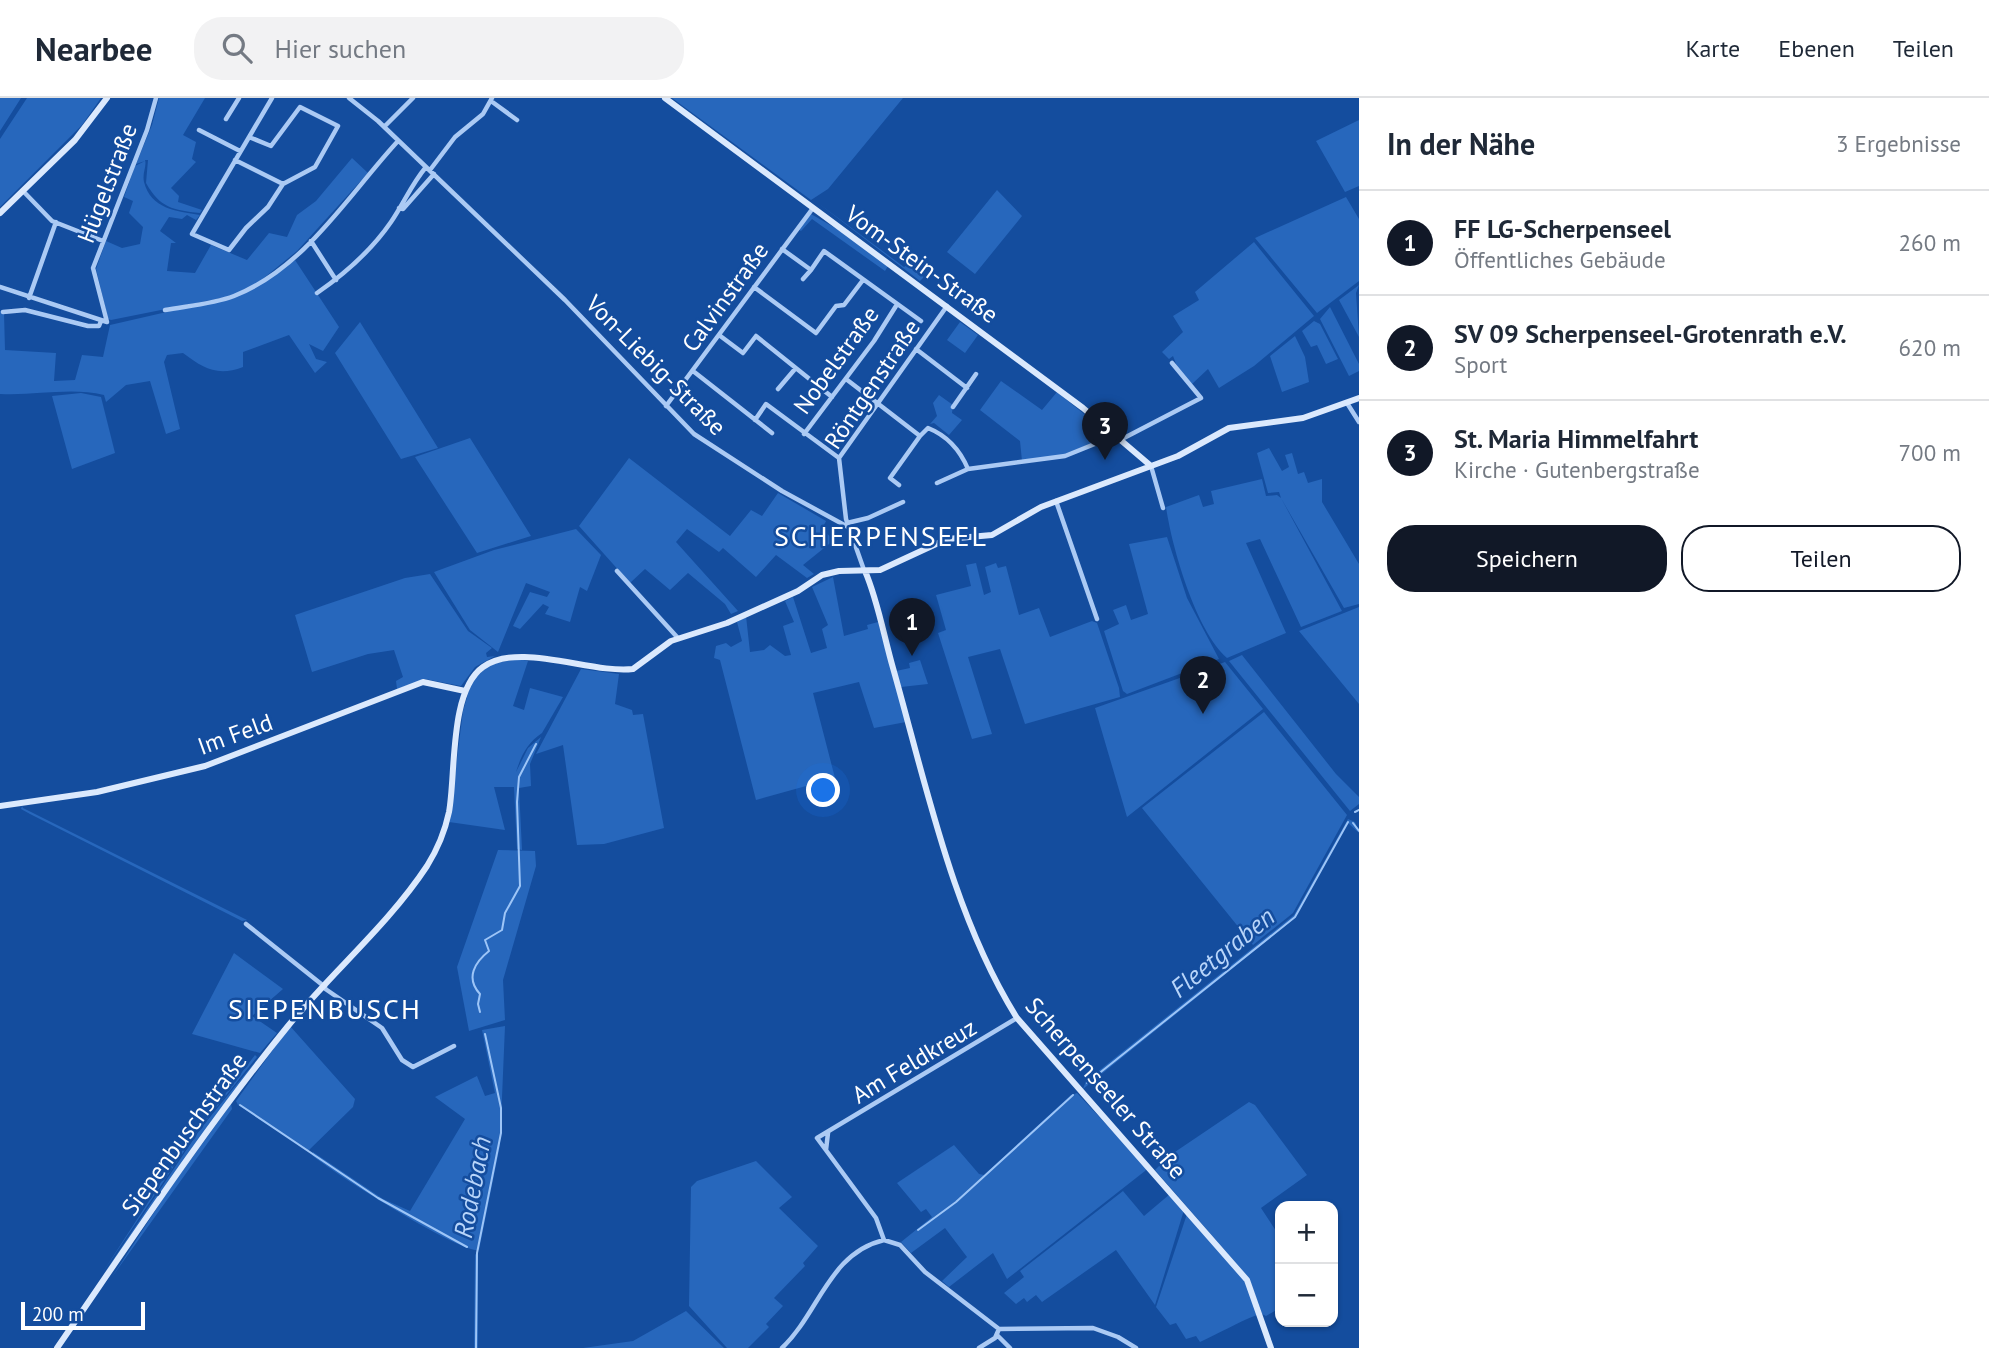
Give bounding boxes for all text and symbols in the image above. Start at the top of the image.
search box [194,17,684,80]
text: Nearbee [35,27,152,70]
icon: search [218,29,256,67]
text: Hier suchen [274,32,406,65]
text: Karte [1686,33,1740,64]
text: Ebenen [1778,33,1855,64]
text: Teilen [1893,33,1954,64]
street label: Hügelstraße [70,119,144,247]
text: In der Nähe [1387,124,1535,163]
text: 3 Ergebnisse [1836,129,1961,158]
street label: Vom-Stein-Straße [839,198,1005,330]
text: FF LG-Scherpenseel [1454,212,1671,245]
text: 1 [1403,228,1417,257]
text: 260 m [1899,228,1961,257]
street label: Calvinstraße [675,236,775,358]
text: Öffentliches Gebäude [1454,245,1666,274]
street label: Von-Liebig-Straße [579,288,733,442]
street label: Nobelstraße [786,300,886,420]
street label: Röntgenstraße [817,313,927,455]
text: SV 09 Scherpenseel-Grotenrath e.V. [1454,317,1847,350]
text: 2 [1403,333,1417,362]
text: 620 m [1899,333,1961,362]
text: Sport [1454,350,1507,379]
pin: 3 [1082,402,1128,460]
text: St. Maria Himmelfahrt [1454,422,1698,455]
text: 3 [1403,438,1417,467]
text: 700 m [1899,438,1961,467]
text: Kirche · Gutenbergstraße [1454,455,1700,484]
district label: SCHERPENSEEL [774,517,988,554]
button: Speichern [1387,525,1667,592]
button: Teilen [1681,525,1961,592]
pin: 1 [889,598,935,656]
pin: 2 [1180,656,1226,714]
street label: Im Feld [193,706,277,762]
your location [806,773,840,807]
water label: Fleetgraben [1163,900,1281,1004]
district label: SIEPENBUSCH [228,990,422,1027]
street label: Scherpenseeler Straße [1019,991,1193,1185]
street label: Am Feldkreuz [846,1012,982,1110]
street label: Siepenbuschstraße [114,1046,254,1222]
water label: Rodebach [446,1133,498,1241]
map controls [1275,1201,1338,1327]
button: + [1275,1201,1338,1264]
button: − [1275,1264,1338,1327]
scale bar [21,1299,145,1331]
text: 200 m [32,1302,84,1326]

